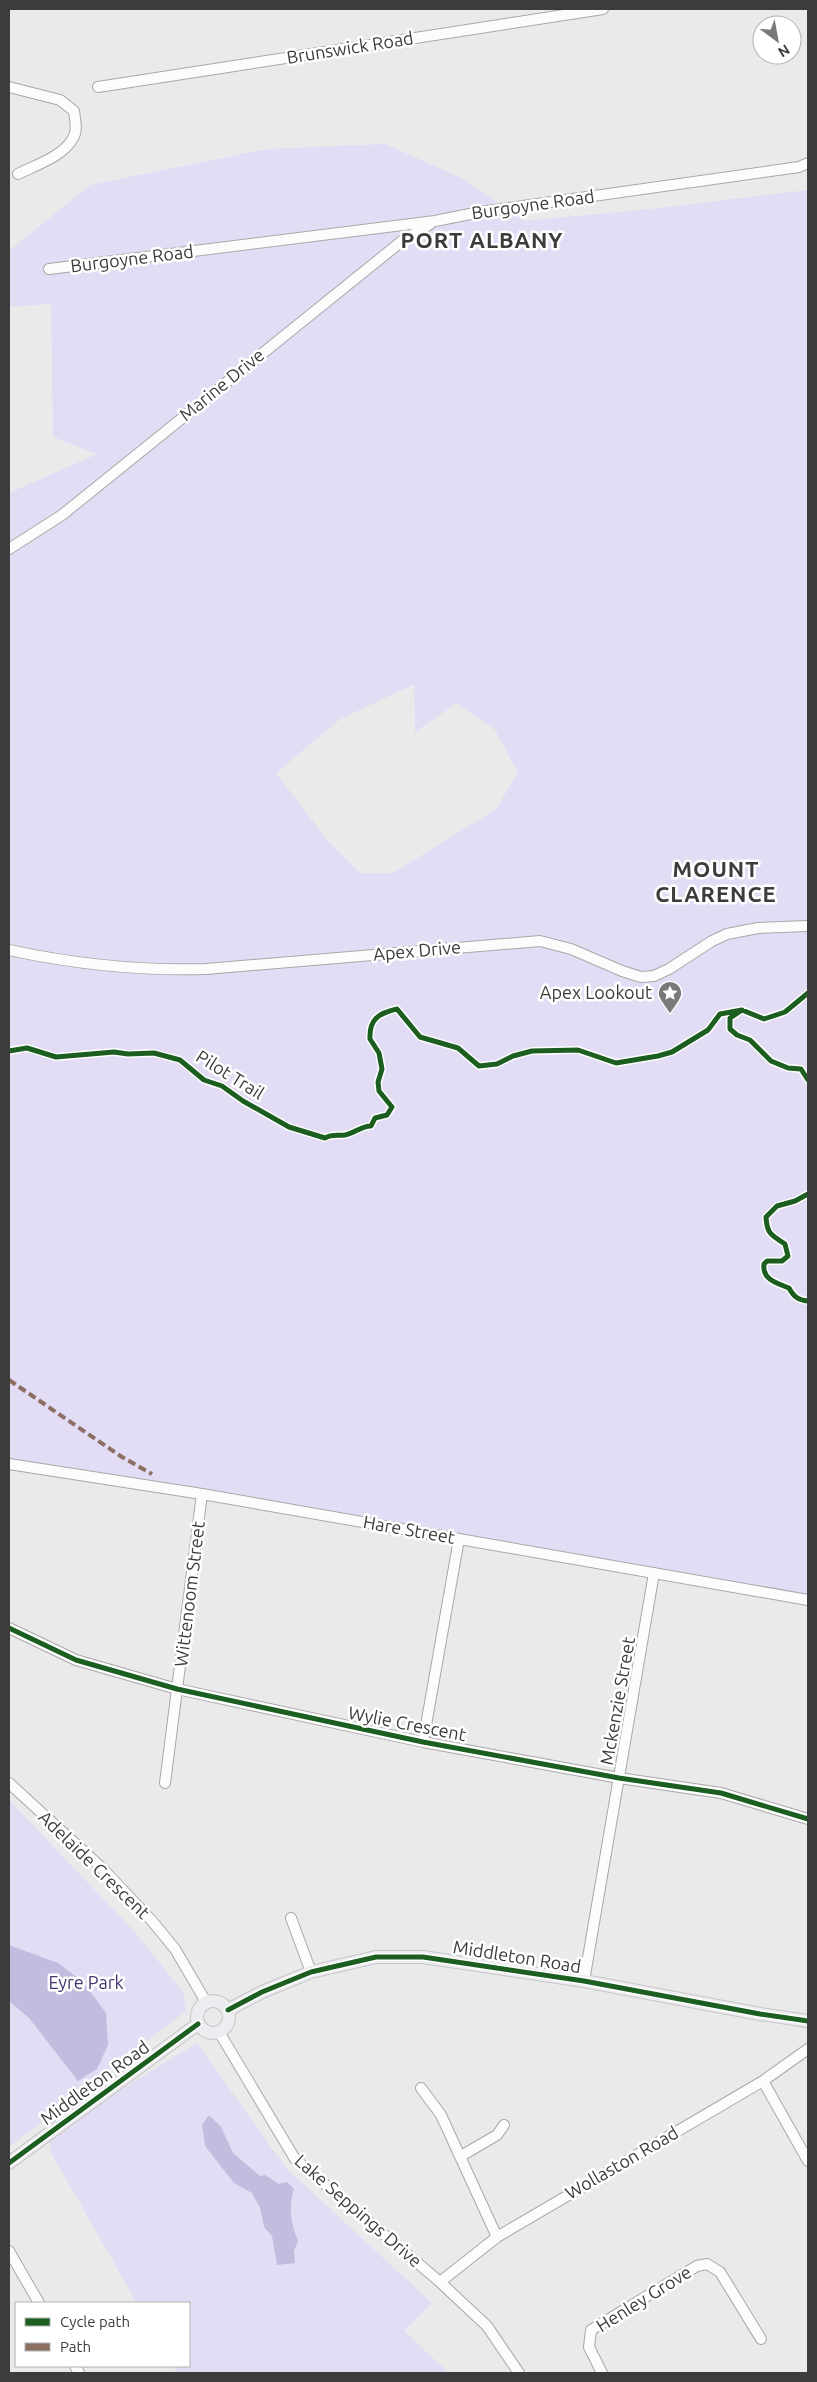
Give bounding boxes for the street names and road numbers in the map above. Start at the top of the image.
street label: Brunswick Road [285,27,415,67]
street label: Burgoyne Road [470,185,596,223]
street label: Burgoyne Road [69,241,195,275]
street label: Marine Drive [175,344,268,424]
street label: Apex Drive [372,936,462,964]
street label: Pilot Trail [193,1046,268,1103]
street label: Hare Street [362,1511,457,1547]
street label: Wittenoom Street [170,1520,208,1668]
street label: Mckenzie Street [596,1635,638,1767]
street label: Wylie Crescent [347,1702,468,1744]
street label: Adelaide Crescent [35,1806,154,1922]
street label: Middleton Road [452,1936,583,1976]
street label: Middleton Road [36,2036,153,2128]
street label: Wollaston Road [562,2122,681,2203]
street label: Lake Seppings Drive [291,2150,426,2271]
street label: Henley Grove [592,2261,695,2335]

